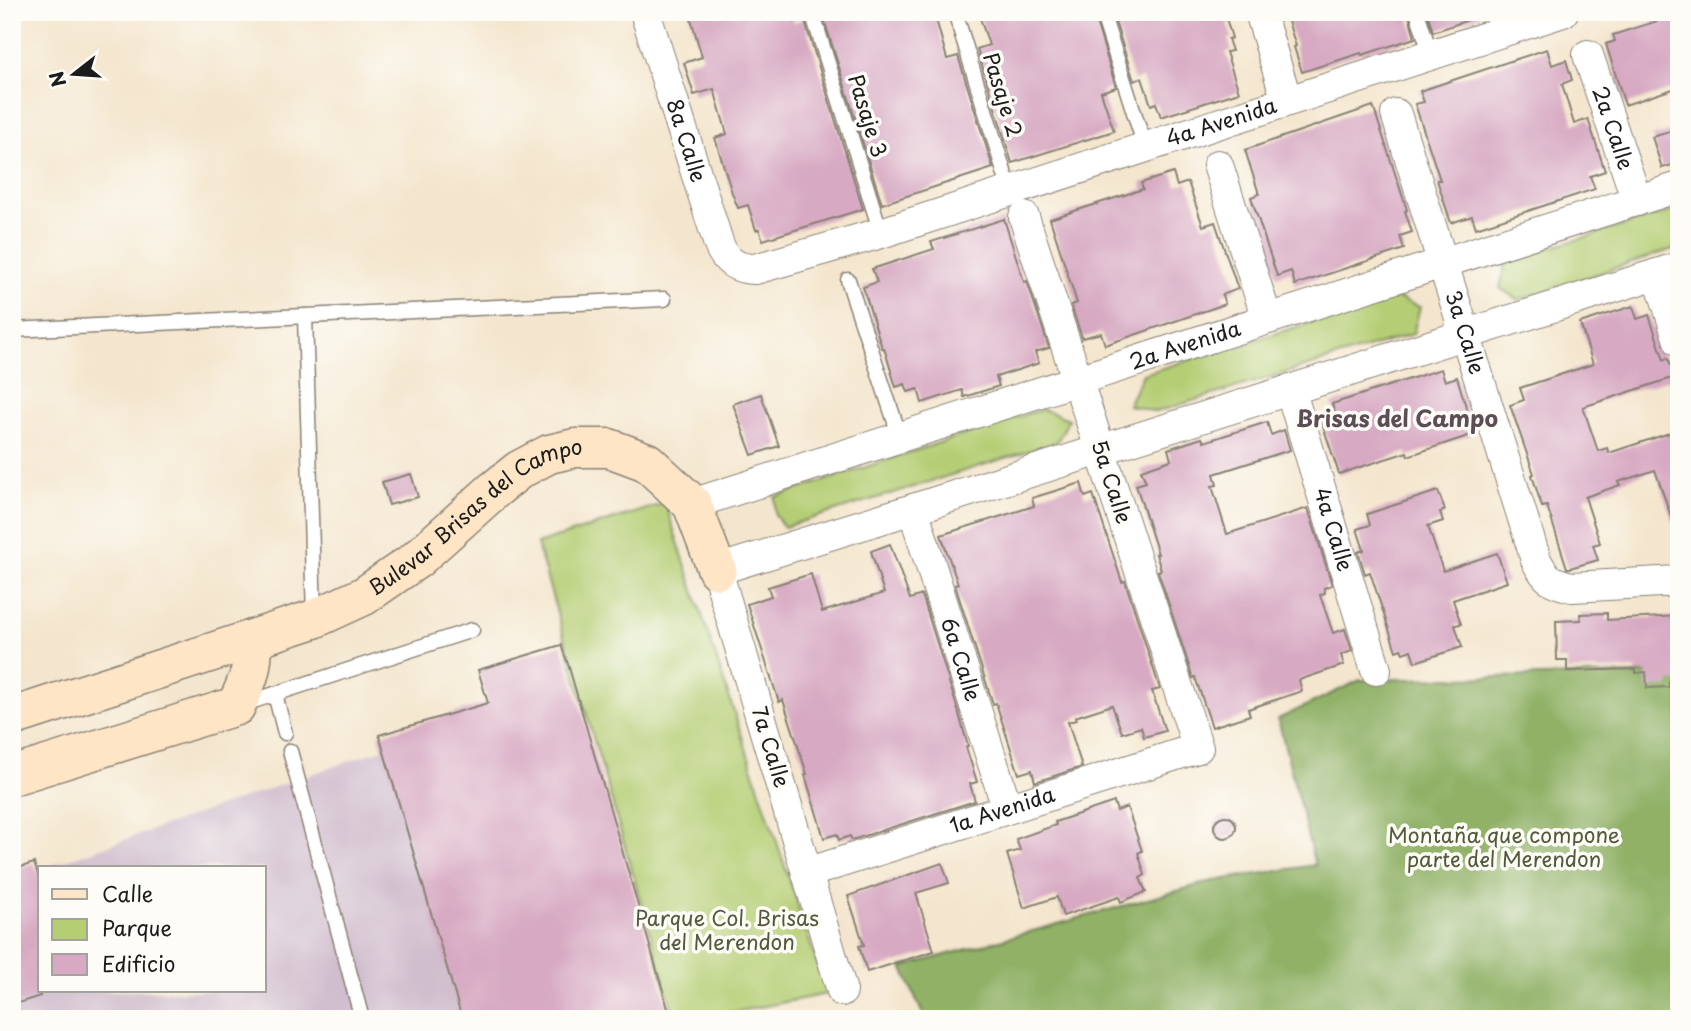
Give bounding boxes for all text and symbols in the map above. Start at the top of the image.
north arrow [38,38,108,108]
street label: Pasaje 2 [976,48,1032,141]
text: N [41,68,72,91]
street label: Pasaje 3 [841,70,897,161]
street label: 2a Calle [1585,81,1643,174]
street label: 4a Avenida [1162,88,1281,154]
street label: 8a Calle [660,94,716,186]
street label: 3a Calle [1438,286,1495,378]
street label: 2a Avenida [1125,311,1245,377]
district label: Brisas del Campo [1296,400,1498,435]
street label: Bulevar Brisas del Campo [361,430,583,603]
street label: 5a Calle [1084,435,1141,527]
street label: 4a Calle [1307,483,1363,575]
street label: 6a Calle [934,613,990,705]
street label: 7a Calle [744,702,799,791]
street label: 1a Avenida [945,777,1059,841]
park label: Montaña que compone parte del Merendon [1388,818,1620,874]
legend [38,866,266,992]
text: Calle [102,877,153,909]
park label: Parque Col. Brisas del Merendon [635,901,819,957]
text: Parque [102,911,172,943]
text: Edificio [102,947,175,979]

